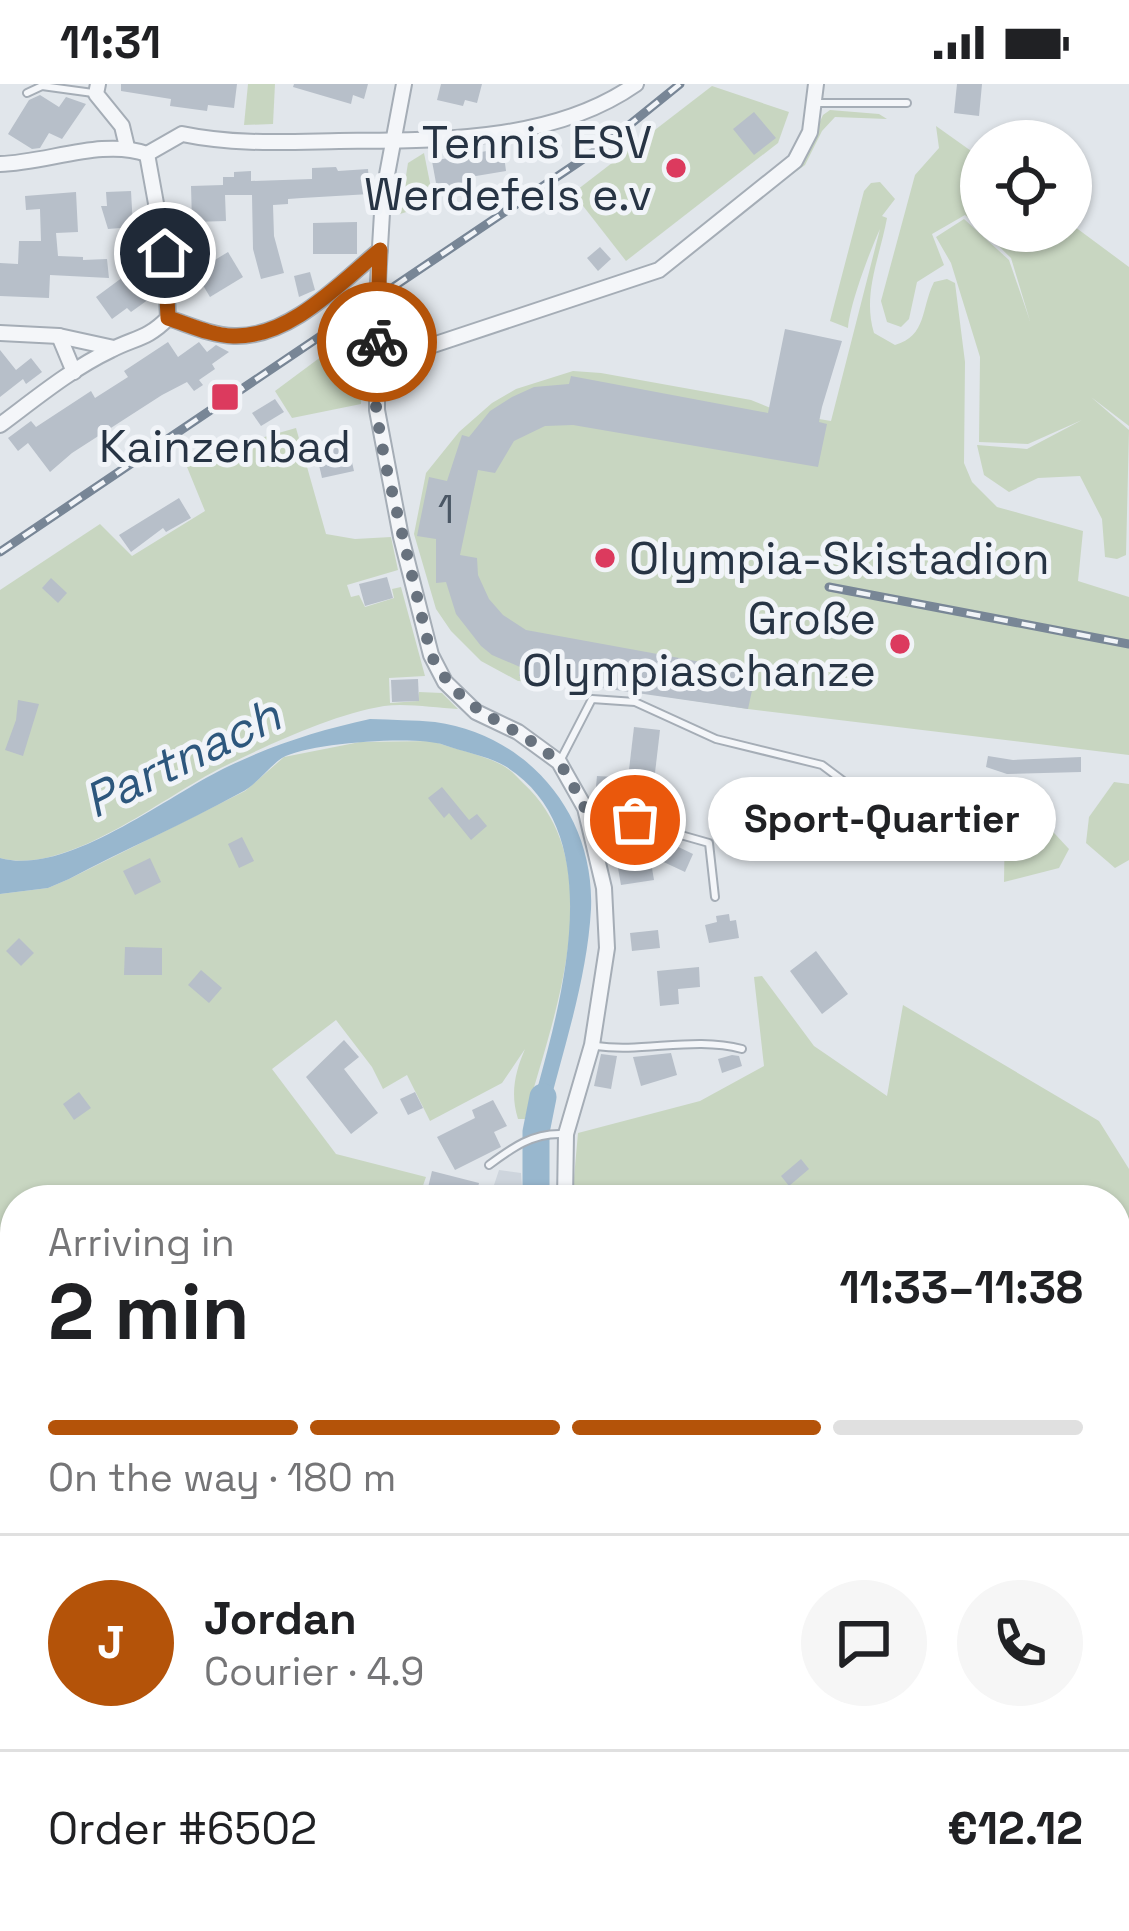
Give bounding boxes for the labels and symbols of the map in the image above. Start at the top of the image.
place label: Tennis ESV Werdefels e.v [364,114,652,223]
marker: Tennis ESV Werdefels e.v [663,155,689,181]
pin [114,202,216,304]
courier [317,282,437,402]
marker: Kainzenbad [209,381,241,413]
place label: Kainzenbad [99,418,351,475]
house number: 1 [438,485,454,534]
place label: Olympia-Skistadion [629,530,1050,587]
marker: Olympia-Skistadion [592,545,618,571]
place label: Große Olympiaschanze [522,590,876,699]
marker: Große Olympiaschanze [887,631,913,657]
water label: Partnach [74,684,291,832]
pin [584,769,686,871]
callout: Sport-Quartier [707,778,1055,862]

